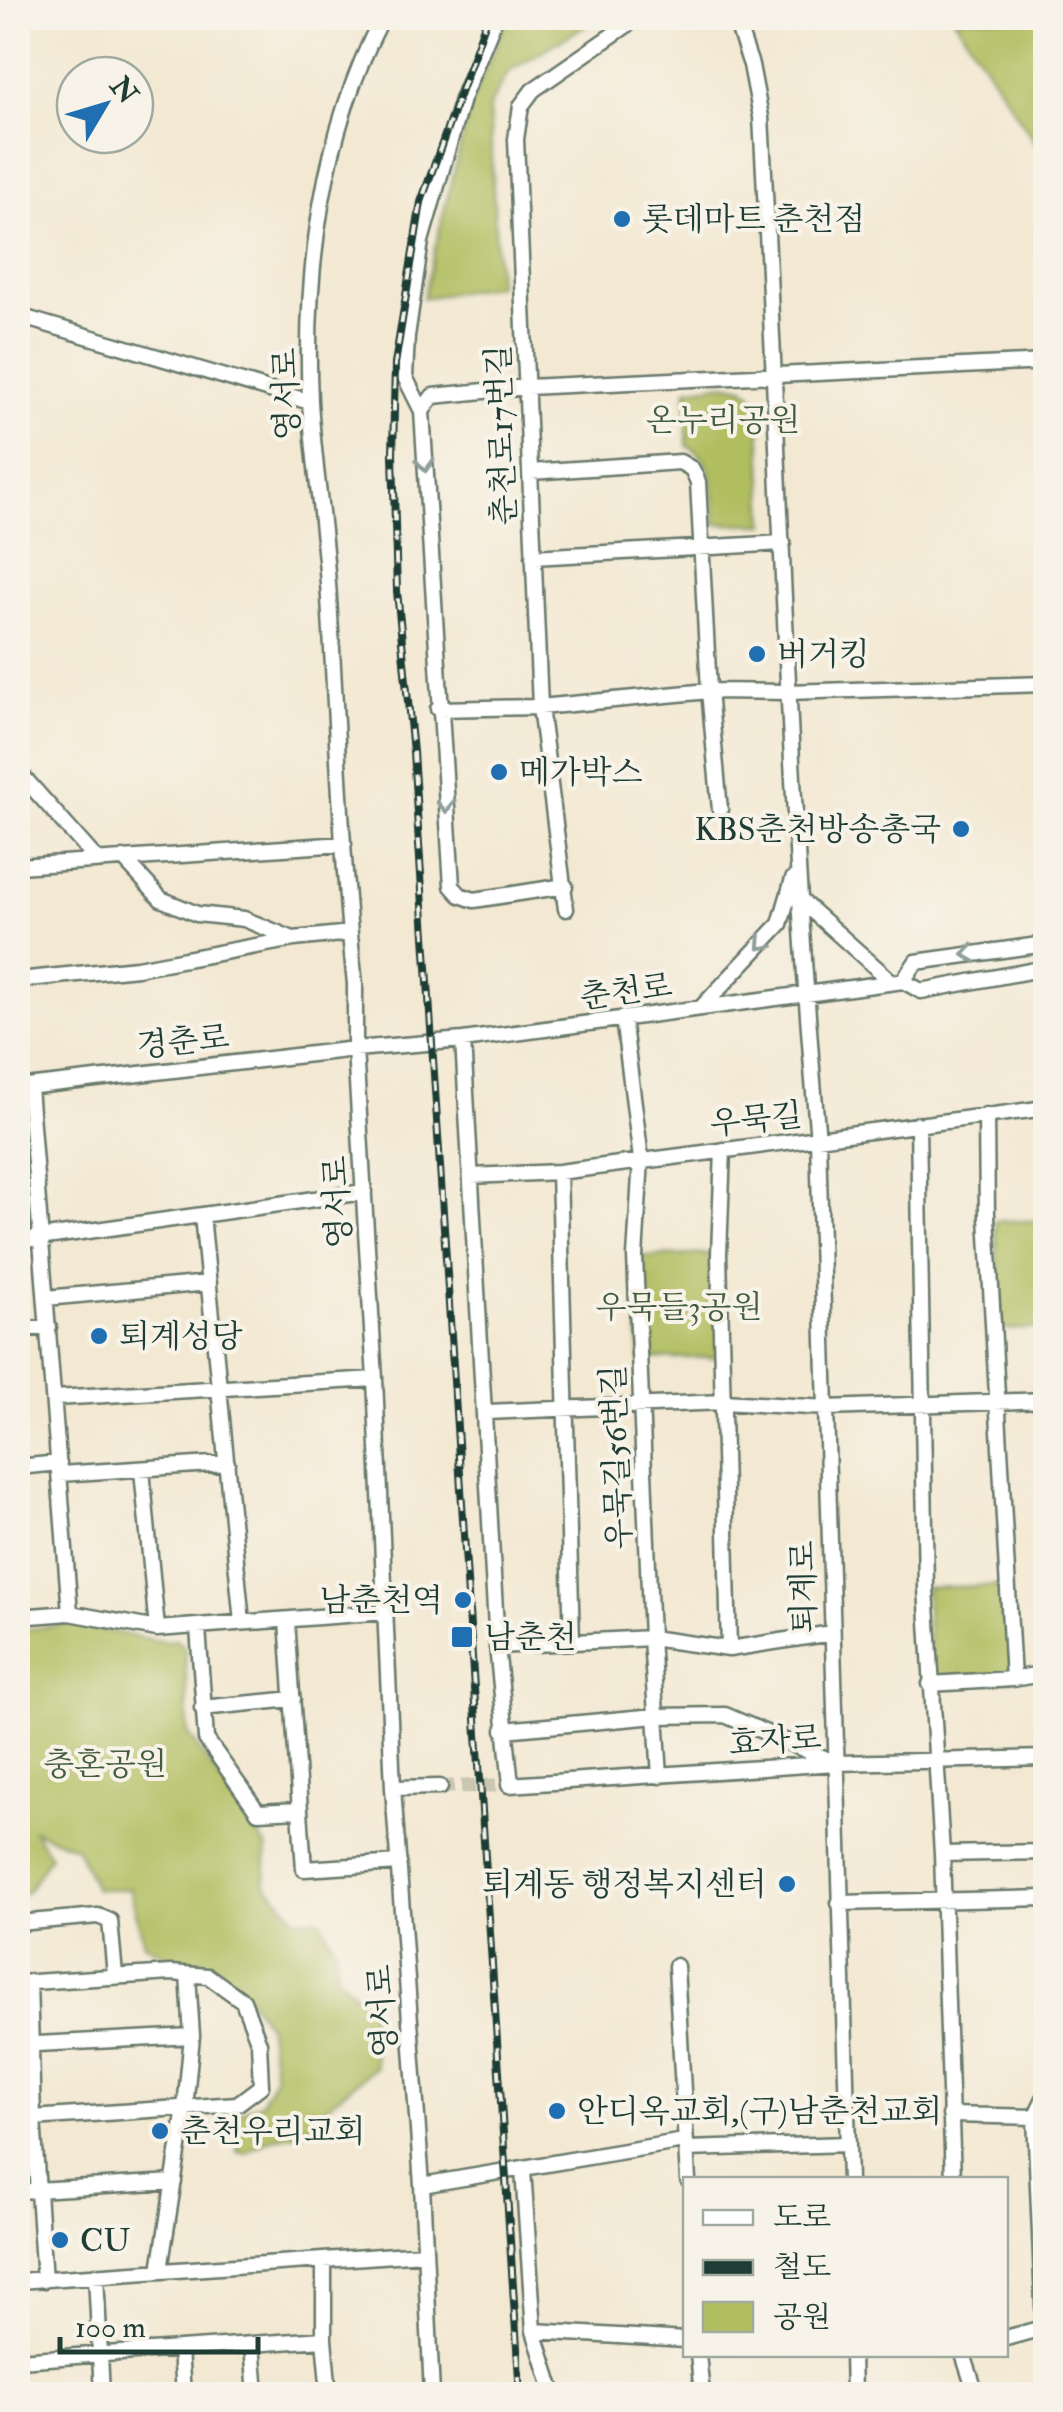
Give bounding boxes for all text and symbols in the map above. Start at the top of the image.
north arrow [55,55,155,155]
text: N [101,69,146,112]
place label: 롯데마트 춘천점 [642,200,865,240]
marker: 롯데마트 춘천점 [611,208,633,230]
street label: 춘천로17번길 [479,344,525,526]
street label: 영서로 [265,347,309,441]
park label: 온누리공원 [646,401,800,441]
one-way arrow [414,457,435,473]
place label: 버거킹 [777,635,870,675]
marker: 버거킹 [746,643,768,665]
place label: 메가박스 [519,753,643,793]
marker: 메가박스 [488,761,510,783]
one-way arrow [435,798,456,814]
place label: KBS춘천방송총국 [694,810,941,850]
marker: KBS춘천방송총국 [950,818,972,840]
one-way arrow [756,932,774,951]
one-way arrow [961,943,978,964]
street label: 춘천로 [577,966,675,1018]
street label: 경춘로 [135,1017,231,1067]
street label: 우묵길 [708,1095,804,1145]
street label: 영서로 [316,1155,360,1249]
park label: 우묵들3공원 [596,1288,762,1328]
place label: 퇴계성당 [119,1317,243,1357]
marker: 퇴계성당 [88,1325,110,1347]
street label: 우묵길56번길 [594,1364,640,1550]
street label: 퇴계로 [783,1540,825,1634]
place label: 남춘천역 [319,1581,443,1621]
marker: 남춘천역 [452,1589,474,1611]
place label: 남춘천 [484,1618,577,1658]
marker: 남춘천 [449,1624,475,1650]
street label: 효자로 [727,1718,823,1764]
park label: 충혼공원 [43,1745,167,1785]
place label: 퇴계동 행정복지센터 [482,1865,767,1905]
marker: 퇴계동 행정복지센터 [776,1873,798,1895]
street label: 영서로 [360,1963,406,2059]
place label: 안디옥교회,(구)남춘천교회 [577,2092,942,2132]
marker: 안디옥교회,(구)남춘천교회 [546,2100,568,2122]
place label: 춘천우리교회 [180,2112,365,2152]
marker: 춘천우리교회 [149,2120,171,2142]
legend [683,2177,1008,2357]
text: 도로 [773,2199,831,2236]
place label: CU [80,2221,130,2261]
marker: CU [49,2229,71,2251]
text: 철도 [773,2249,831,2286]
scale bar [60,2292,258,2354]
text: 공원 [773,2299,831,2336]
text: 100 m [75,2309,146,2346]

